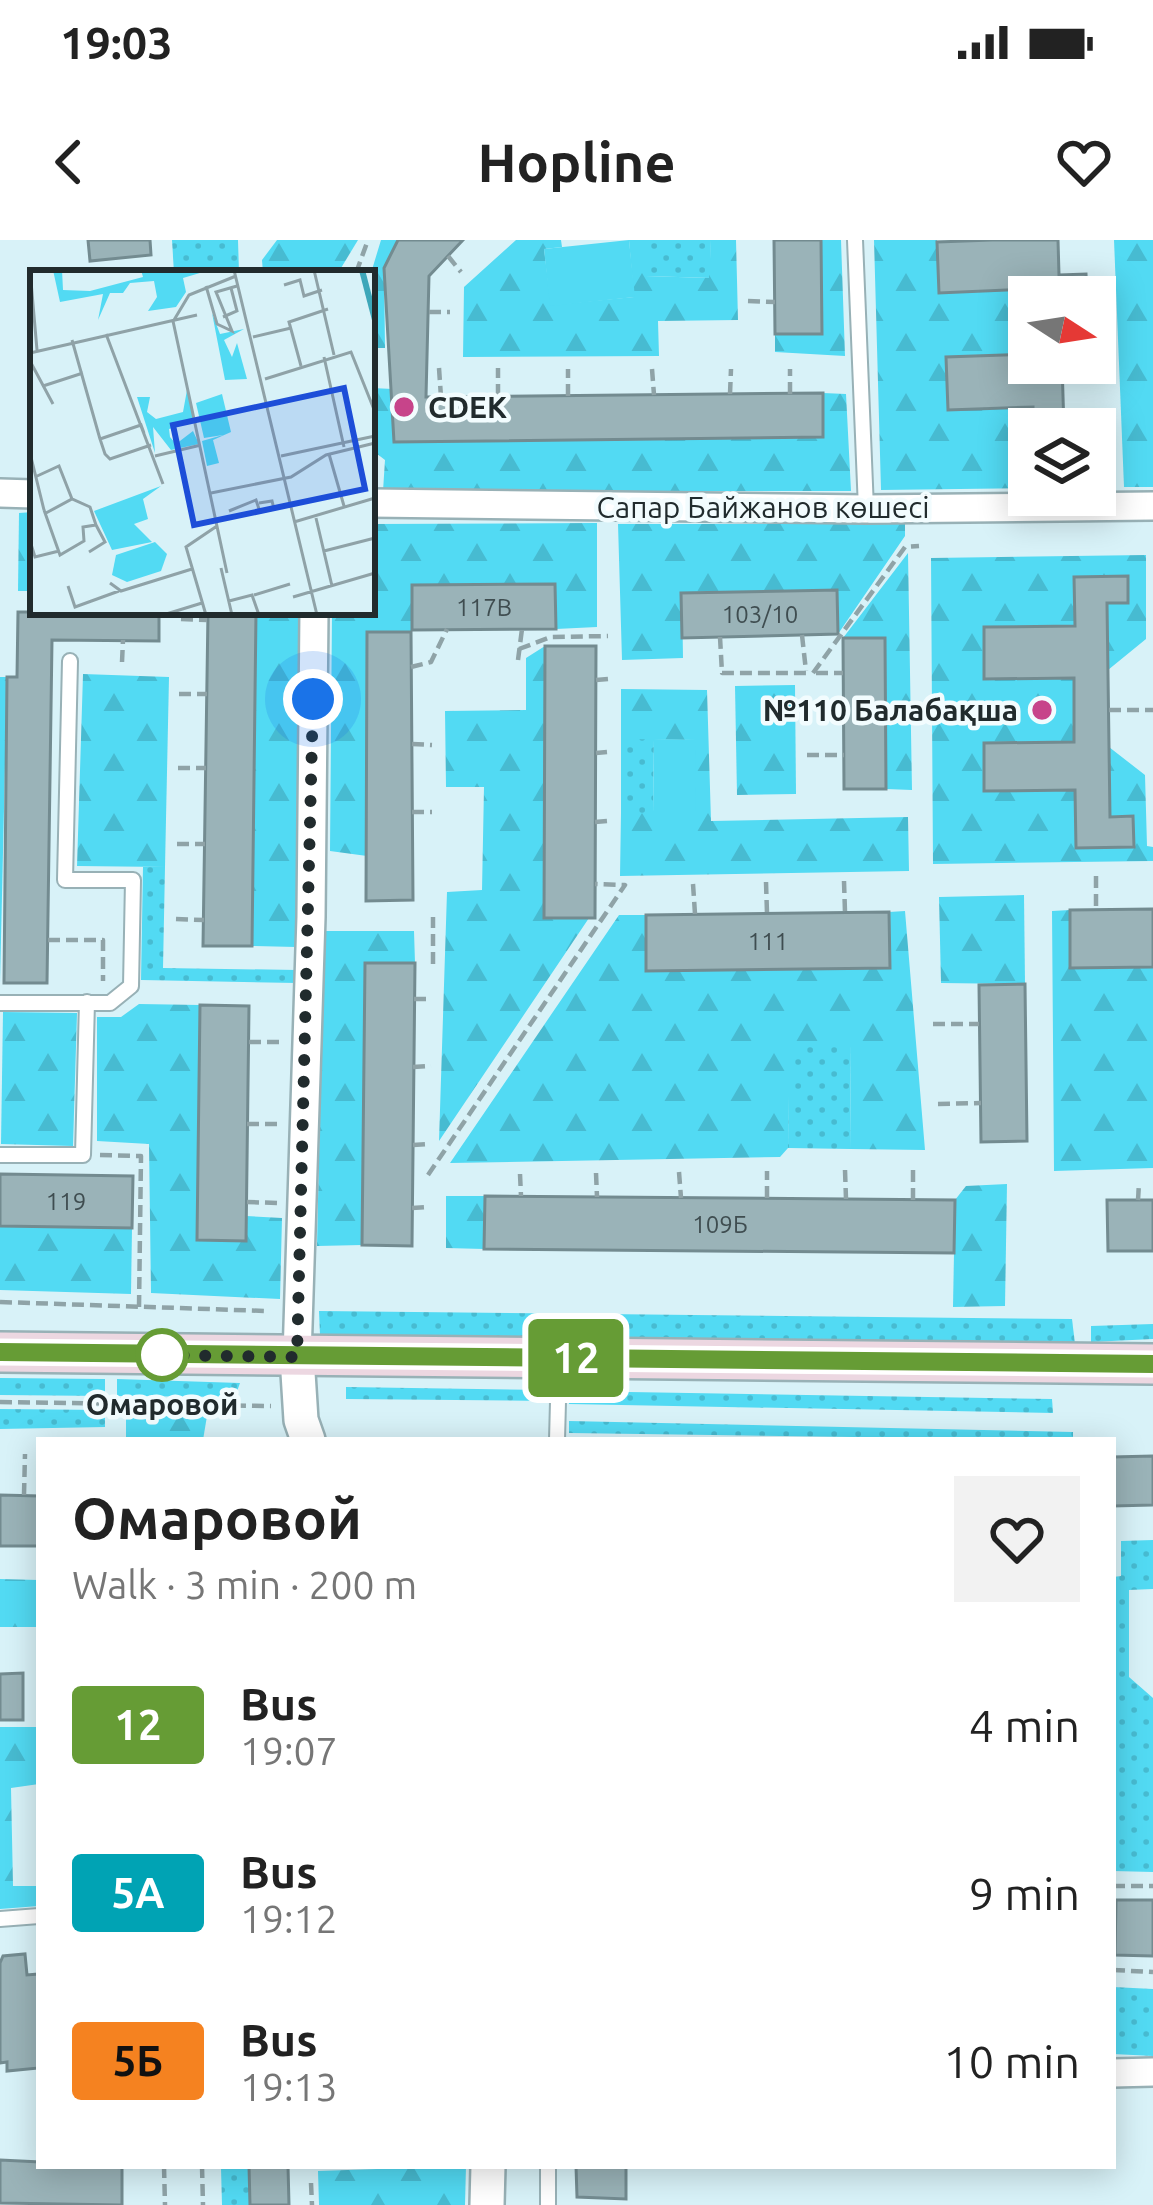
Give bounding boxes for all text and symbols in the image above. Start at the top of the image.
text: 19:03 [60,17,173,68]
icon: back [36,129,102,195]
icon: heart [1051,129,1117,195]
text: Hopline [477,132,676,192]
inset map [30,270,375,615]
north arrow [1008,276,1116,384]
map controls [1008,276,1116,516]
place label: CDEK [428,390,507,424]
marker: CDEK [391,394,417,420]
button: layers [1008,408,1116,516]
street label: Сапар Байжанов көшесі [596,490,930,524]
house number: 117В [456,594,512,621]
house number: 103/10 [722,601,798,628]
your location [283,669,343,729]
place label: №110 Балабақша [763,693,1018,727]
marker: №110 Балабақша [1029,697,1055,723]
house number: 111 [748,928,788,955]
house number: 119 [46,1188,86,1215]
house number: 109Б [692,1211,748,1238]
line badge: 12 [522,1319,630,1397]
marker: Омаровой [137,1330,187,1380]
text: 12 [552,1334,600,1381]
place label: Омаровой [86,1387,238,1421]
button: heart [954,1476,1080,1602]
text: Омаровой [72,1486,362,1550]
text: Walk · 3 min · 200 m [72,1563,417,1606]
text: Bus [240,1678,317,1729]
text: 4 min [969,1700,1080,1751]
text: 12 [114,1701,162,1748]
text: 19:07 [240,1729,338,1772]
text: Bus [240,1846,317,1897]
text: 9 min [969,1868,1080,1919]
text: 5А [111,1869,165,1916]
text: 19:12 [240,1897,338,1940]
text: Bus [240,2014,317,2065]
text: 10 min [943,2036,1080,2087]
text: 5Б [113,2037,163,2084]
text: 19:13 [240,2065,338,2108]

